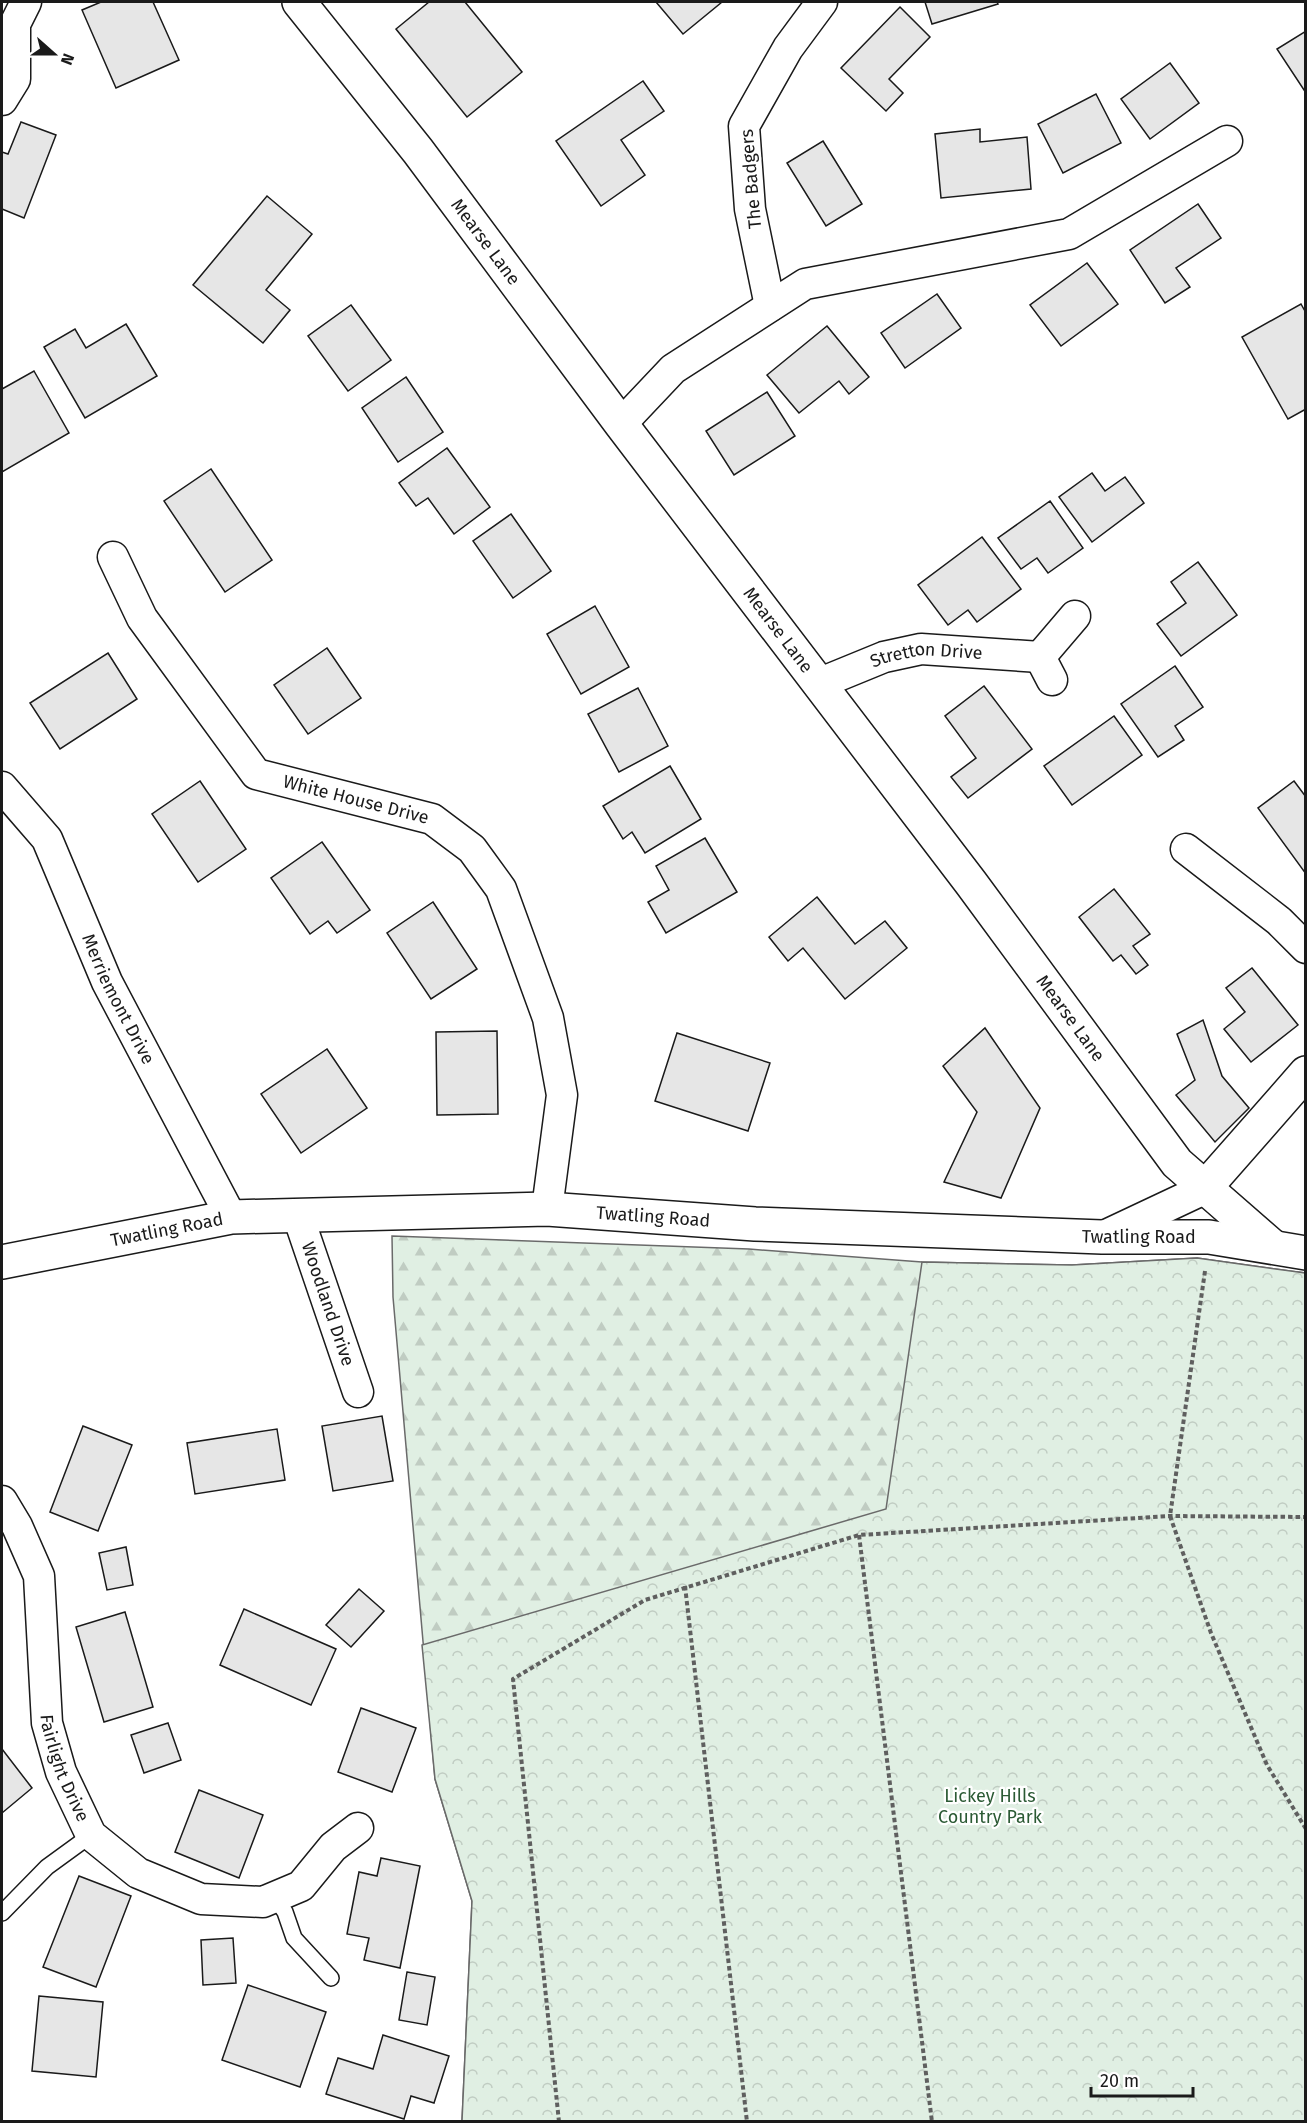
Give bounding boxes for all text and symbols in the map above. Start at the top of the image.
north arrow [24,24,84,84]
text: N [57,51,78,68]
street label: The Badgers [736,128,766,230]
street label: Mearse Lane [446,194,525,289]
street label: Mearse Lane [738,583,818,677]
street label: Stretton Drive [867,637,983,672]
street label: White House Drive [281,770,431,829]
street label: Merriemont Drive [77,931,159,1068]
street label: Mearse Lane [1031,971,1110,1066]
street label: Twatling Road [595,1202,711,1232]
street label: Twatling Road [109,1208,225,1251]
street label: Twatling Road [1081,1225,1196,1248]
street label: Woodland Drive [297,1239,359,1369]
street label: Fairlight Drive [36,1714,94,1825]
park label: Lickey Hills Country Park [938,1785,1043,1828]
scale bar [1091,2060,1193,2098]
text: 20 m [1100,2070,1139,2092]

